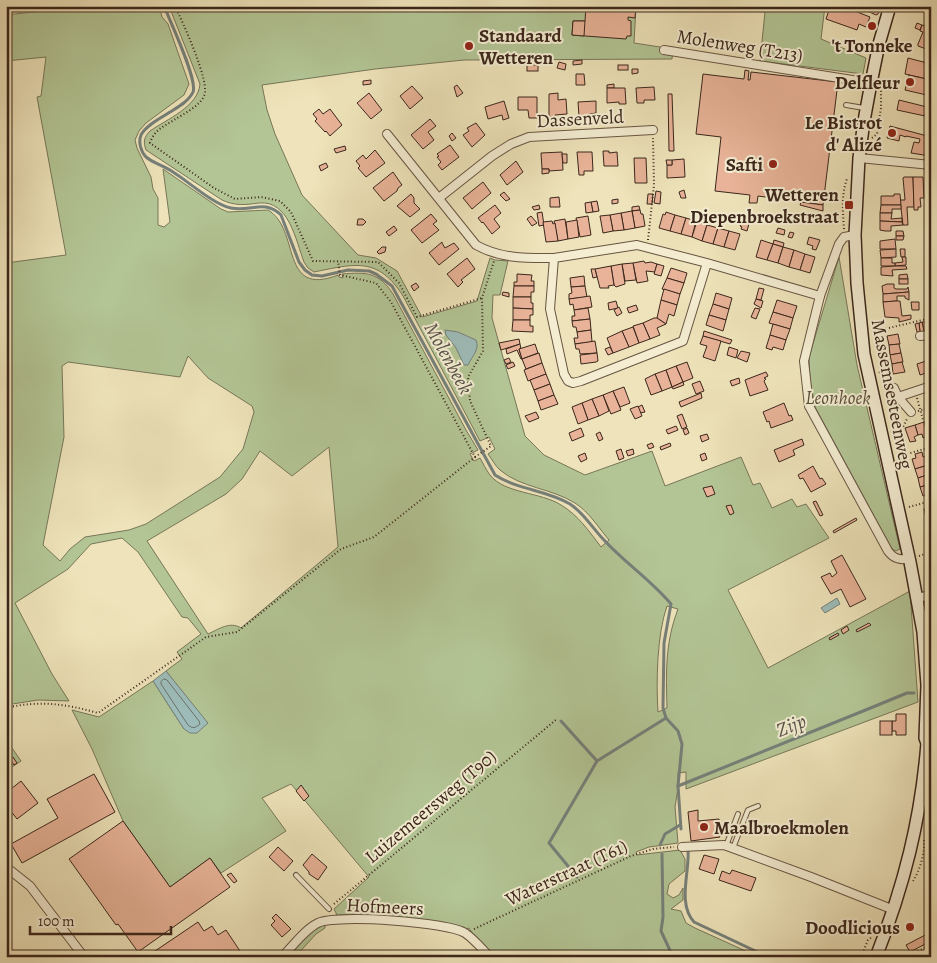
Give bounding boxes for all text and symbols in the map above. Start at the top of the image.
marker: 't Tonneke [866,20,878,32]
place label: Standaard Wetteren [478,23,563,71]
street label: Molenweg (T213) [675,23,805,69]
place label: 't Tonneke [832,33,913,59]
marker: Standaard Wetteren [463,40,475,52]
place label: Delfleur [835,70,900,96]
marker: Delfleur [904,76,916,88]
street label: Dassenveld [536,104,625,134]
place label: Le Bistrot d' Alizé [805,110,883,158]
marker: Le Bistrot d' Alizé [886,127,898,139]
place label: Safti [726,152,763,178]
marker: Safti [767,158,779,170]
place label: Wetteren Diepenbroekstraat [690,182,840,230]
marker: Wetteren Diepenbroekstraat [843,199,855,211]
water label: Molenbeek [418,317,479,399]
street label: Massemsesteenweg [865,317,919,472]
park label: Leonhoek [805,385,871,411]
water label: Zijp [772,707,810,744]
street label: Luizemeersweg (T90) [359,744,502,870]
place label: Maalbroekmolen [714,815,849,841]
marker: Maalbroekmolen [698,821,710,833]
street label: Waterstraat (T61) [500,833,632,913]
street label: Hofmeers [346,892,424,922]
scale bar [30,903,171,935]
text: 100 m [38,911,75,931]
place label: Doodlicious [805,915,900,941]
marker: Doodlicious [904,921,916,933]

